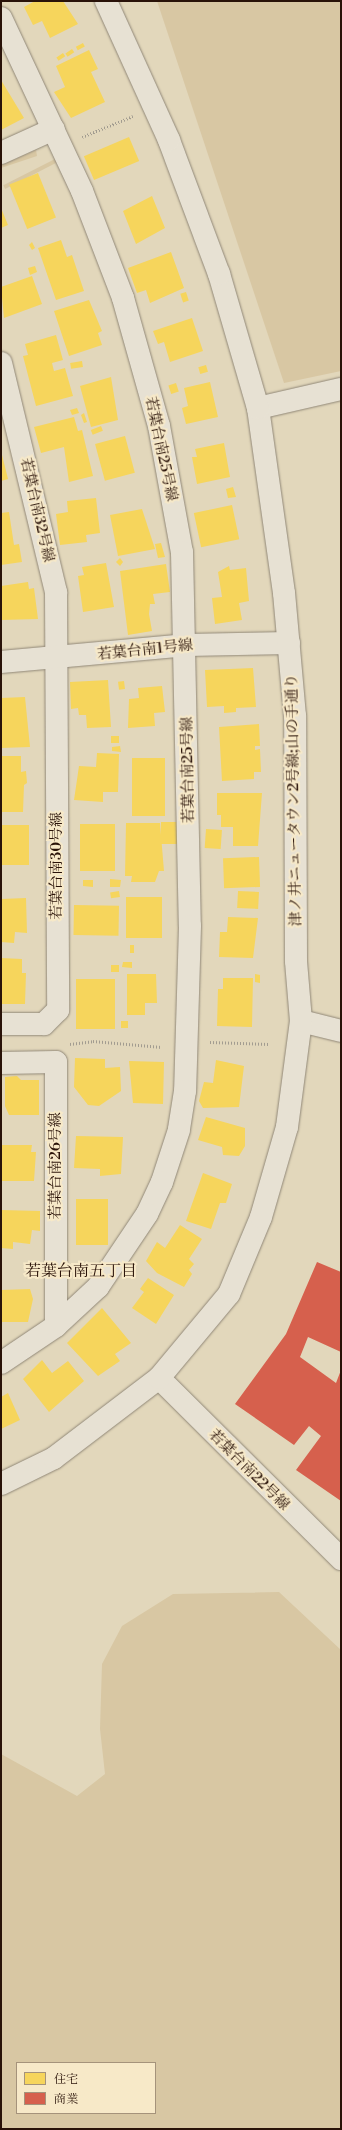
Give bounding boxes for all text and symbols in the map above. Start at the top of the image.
street label: 若葉台南25号線 [141,395,181,503]
street label: 若葉台南32号線 [16,456,58,564]
street label: 若葉台南1号線 [96,636,194,664]
street label: 津ノ井ニュータウン2号線;山の手通り [283,673,305,927]
street label: 若葉台南25号線 [178,716,198,824]
street label: 若葉台南30号線 [48,812,66,920]
street label: 若葉台南26号線 [47,1112,65,1220]
district label: 若葉台南五丁目 [25,1261,137,1281]
street label: 若葉台南22号線 [205,1426,293,1514]
legend [16,2062,156,2114]
text: 住宅 [54,2072,78,2087]
text: 商業 [54,2092,78,2107]

